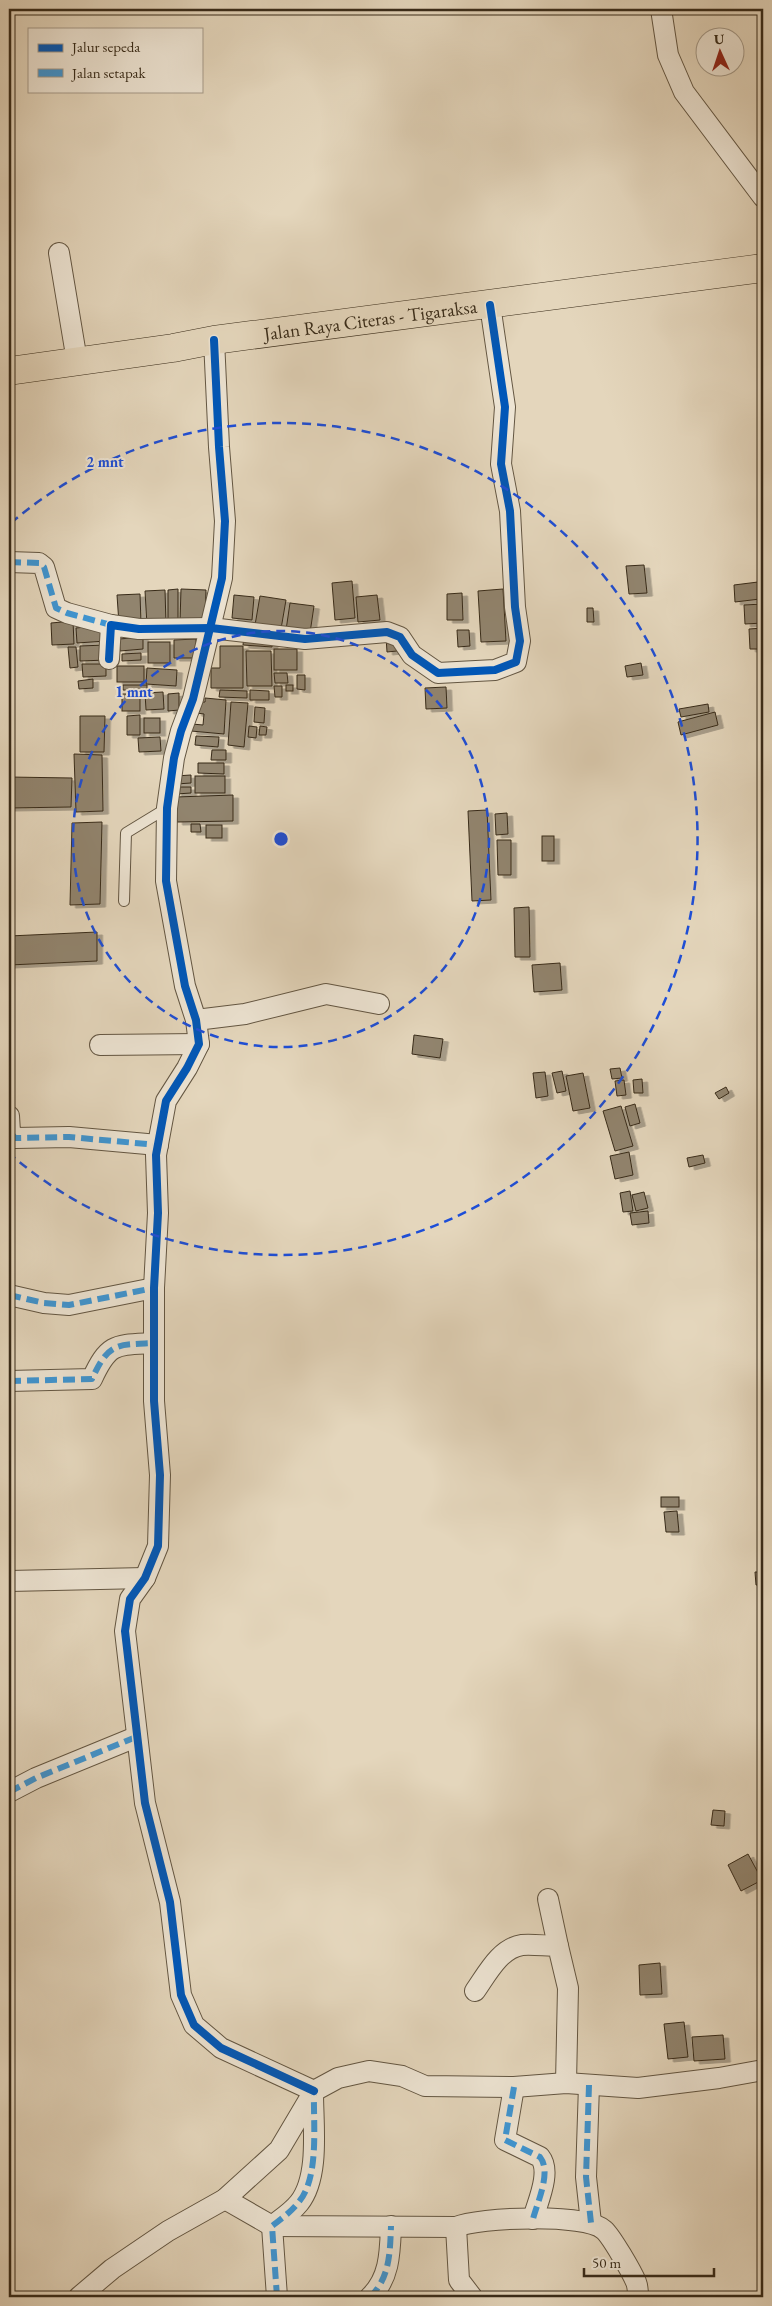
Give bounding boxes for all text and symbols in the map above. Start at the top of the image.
legend [28,28,202,92]
north arrow [694,28,744,78]
text: U [714,30,726,48]
text: Jalur sepeda [70,37,140,56]
text: Jalan setapak [70,63,146,82]
street label: Jalan Raya Citeras - Tigaraksa [260,293,479,346]
text: 2 mnt [86,452,124,471]
text: 1 mnt [115,682,153,701]
centre of rings [272,830,290,848]
scale bar [584,2246,714,2278]
text: 50 m [592,2253,621,2272]

